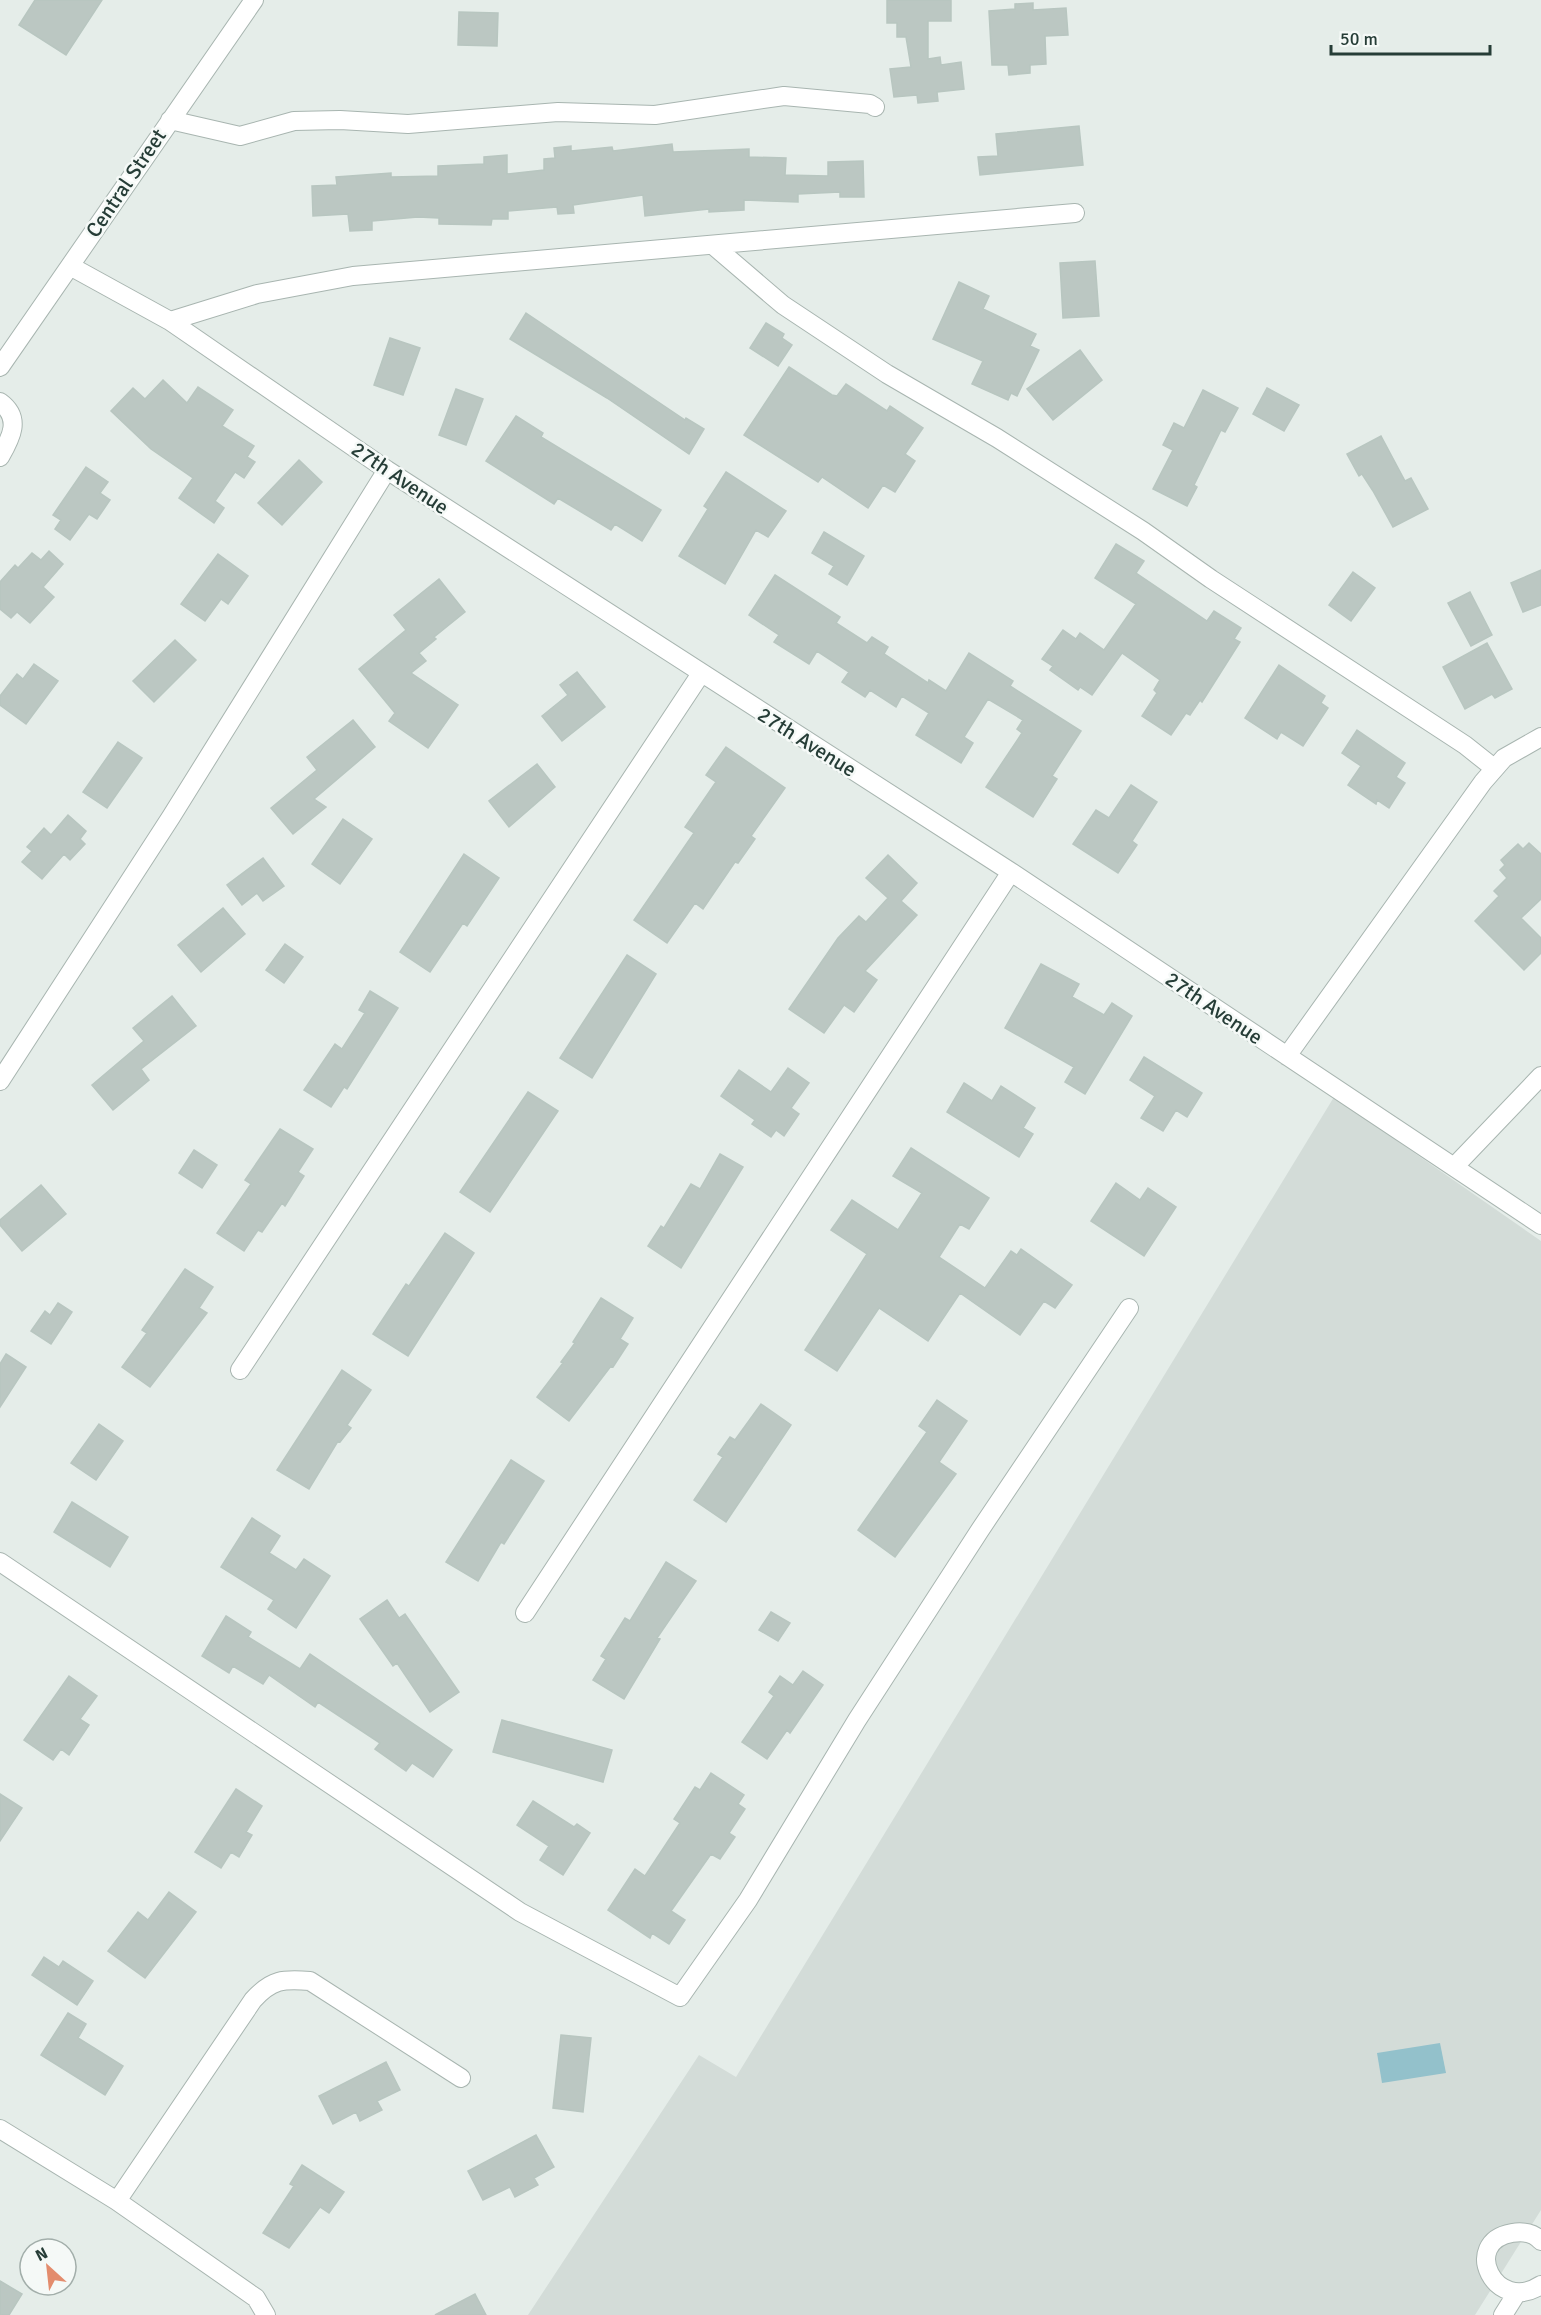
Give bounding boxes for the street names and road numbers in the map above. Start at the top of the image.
street label: Central Street [80,124,172,242]
street label: 27th Avenue [346,436,454,520]
street label: 27th Avenue [753,701,861,783]
street label: 27th Avenue [1160,966,1268,1050]

